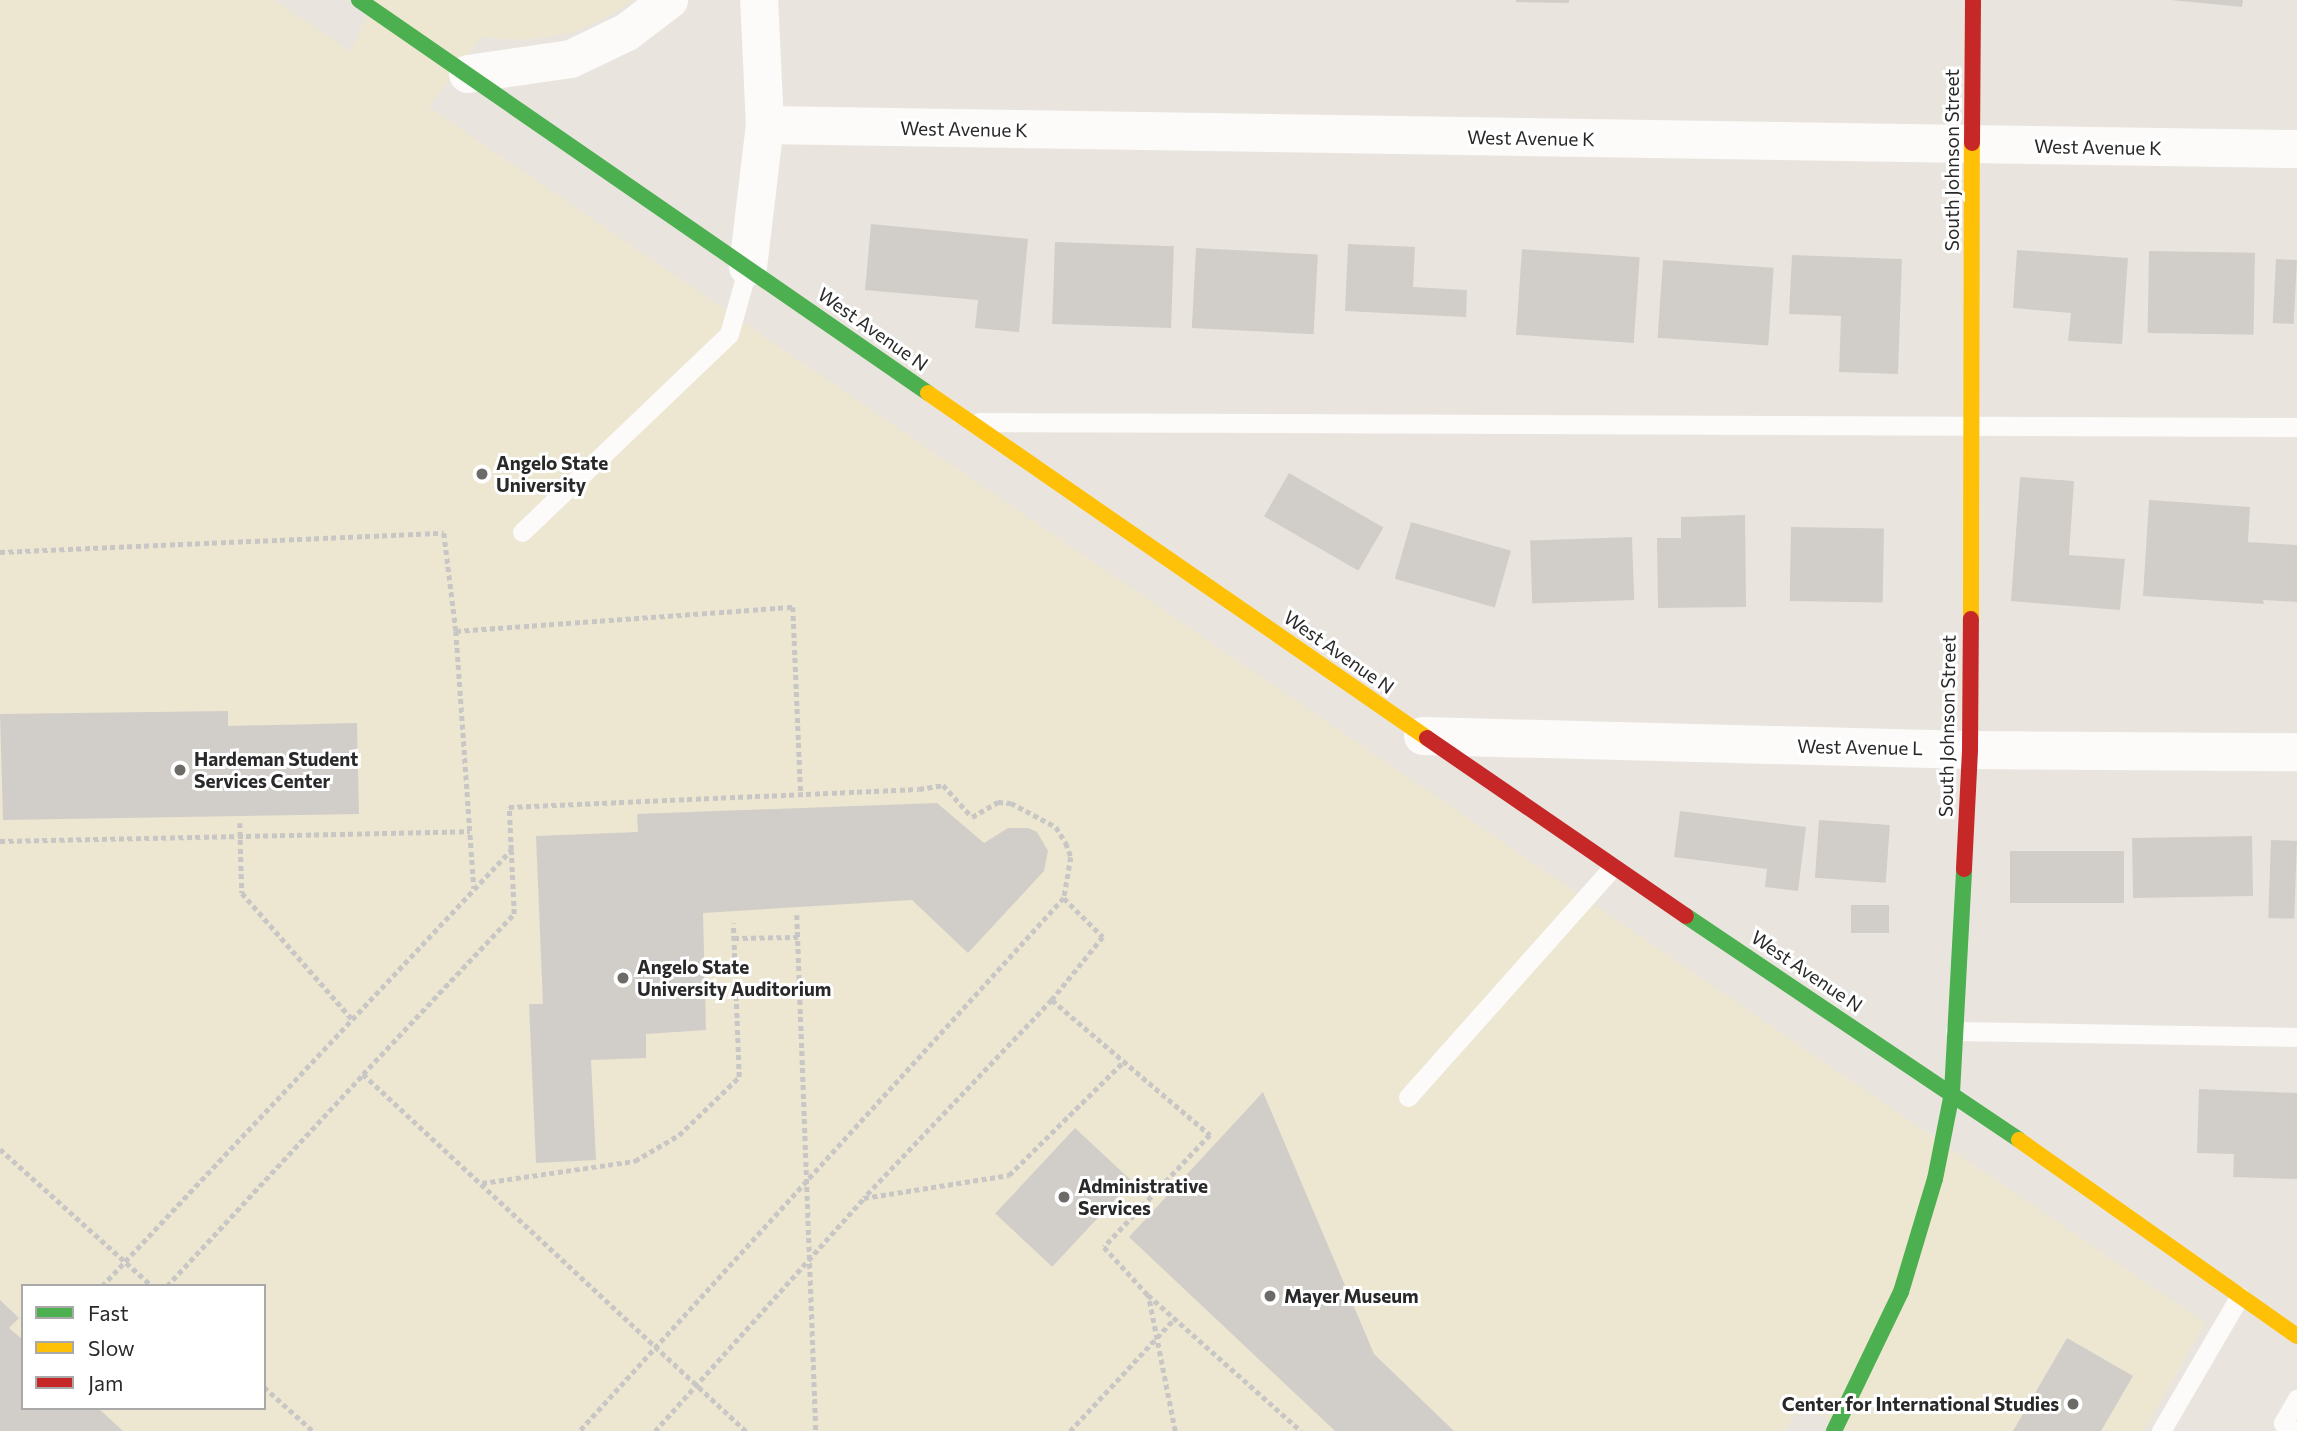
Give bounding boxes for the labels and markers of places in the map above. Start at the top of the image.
place label: Angelo State University [496,452,608,496]
marker: Angelo State University [474,466,490,482]
place label: Hardeman Student Services Center [194,748,358,792]
marker: Hardeman Student Services Center [172,762,188,778]
place label: Angelo State University Auditorium [637,956,831,1000]
marker: Angelo State University Auditorium [615,970,631,986]
place label: Administrative Services [1078,1175,1208,1219]
marker: Administrative Services [1056,1189,1072,1205]
place label: Mayer Museum [1284,1285,1419,1307]
marker: Mayer Museum [1262,1288,1278,1304]
place label: Center for International Studies [1782,1393,2059,1415]
marker: Center for International Studies [2065,1396,2081,1412]

